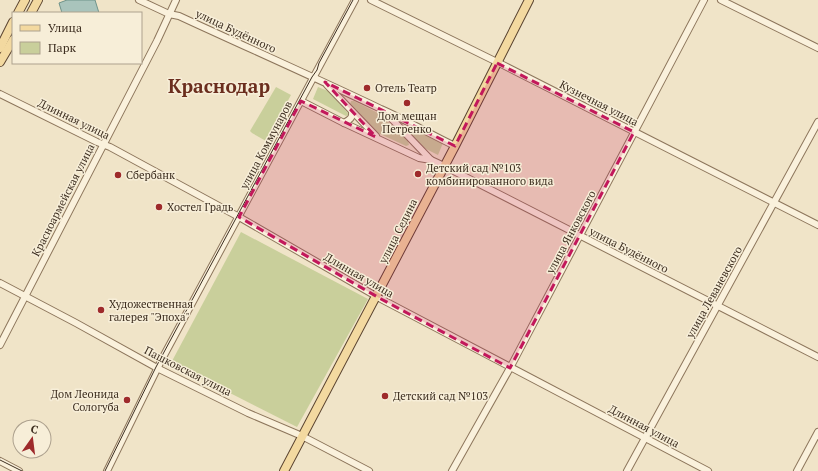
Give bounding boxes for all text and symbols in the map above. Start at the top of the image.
street label: улица Будённого [193,6,278,56]
legend [12,12,142,64]
text: Улица [48,20,82,35]
text: Парк [48,40,76,55]
district label: Краснодар [168,73,270,98]
street label: Кузнечная улица [557,77,641,129]
place label: Отель Театр [375,81,437,95]
marker: Отель Театр [362,83,372,93]
street label: Длинная улица [36,96,113,143]
street label: улица Коммунаров [236,98,295,192]
marker: Дом мещан Петренко [402,98,412,108]
place label: Дом мещан Петренко [377,109,437,136]
street label: Красноармейская улица [29,141,98,259]
place label: Детский сад №103 комбинированного вида [426,161,554,188]
place label: Сбербанк [126,168,175,182]
marker: Детский сад №103 комбинированного вида [413,169,423,179]
marker: Сбербанк [113,170,123,180]
street label: улица Янковского [543,188,599,277]
street label: улица Седина [375,196,420,266]
place label: Хостел Градь [167,200,234,214]
marker: Хостел Градь [154,202,164,212]
street label: улица Будённого [586,224,671,276]
street label: улица Леваневского [682,244,745,341]
street label: Длинная улица [322,249,397,301]
place label: Художественная галерея "Эпоха" [109,297,193,324]
marker: Художественная галерея "Эпоха" [96,305,106,315]
street label: Пашковская улица [142,343,234,399]
place label: Дом Леонида Сологуба [51,387,119,414]
place label: Детский сад №103 [393,389,488,403]
marker: Детский сад №103 [380,391,390,401]
marker: Дом Леонида Сологуба [122,395,132,405]
street label: Длинная улица [606,401,682,451]
north arrow [12,419,52,459]
text: С [29,422,40,437]

